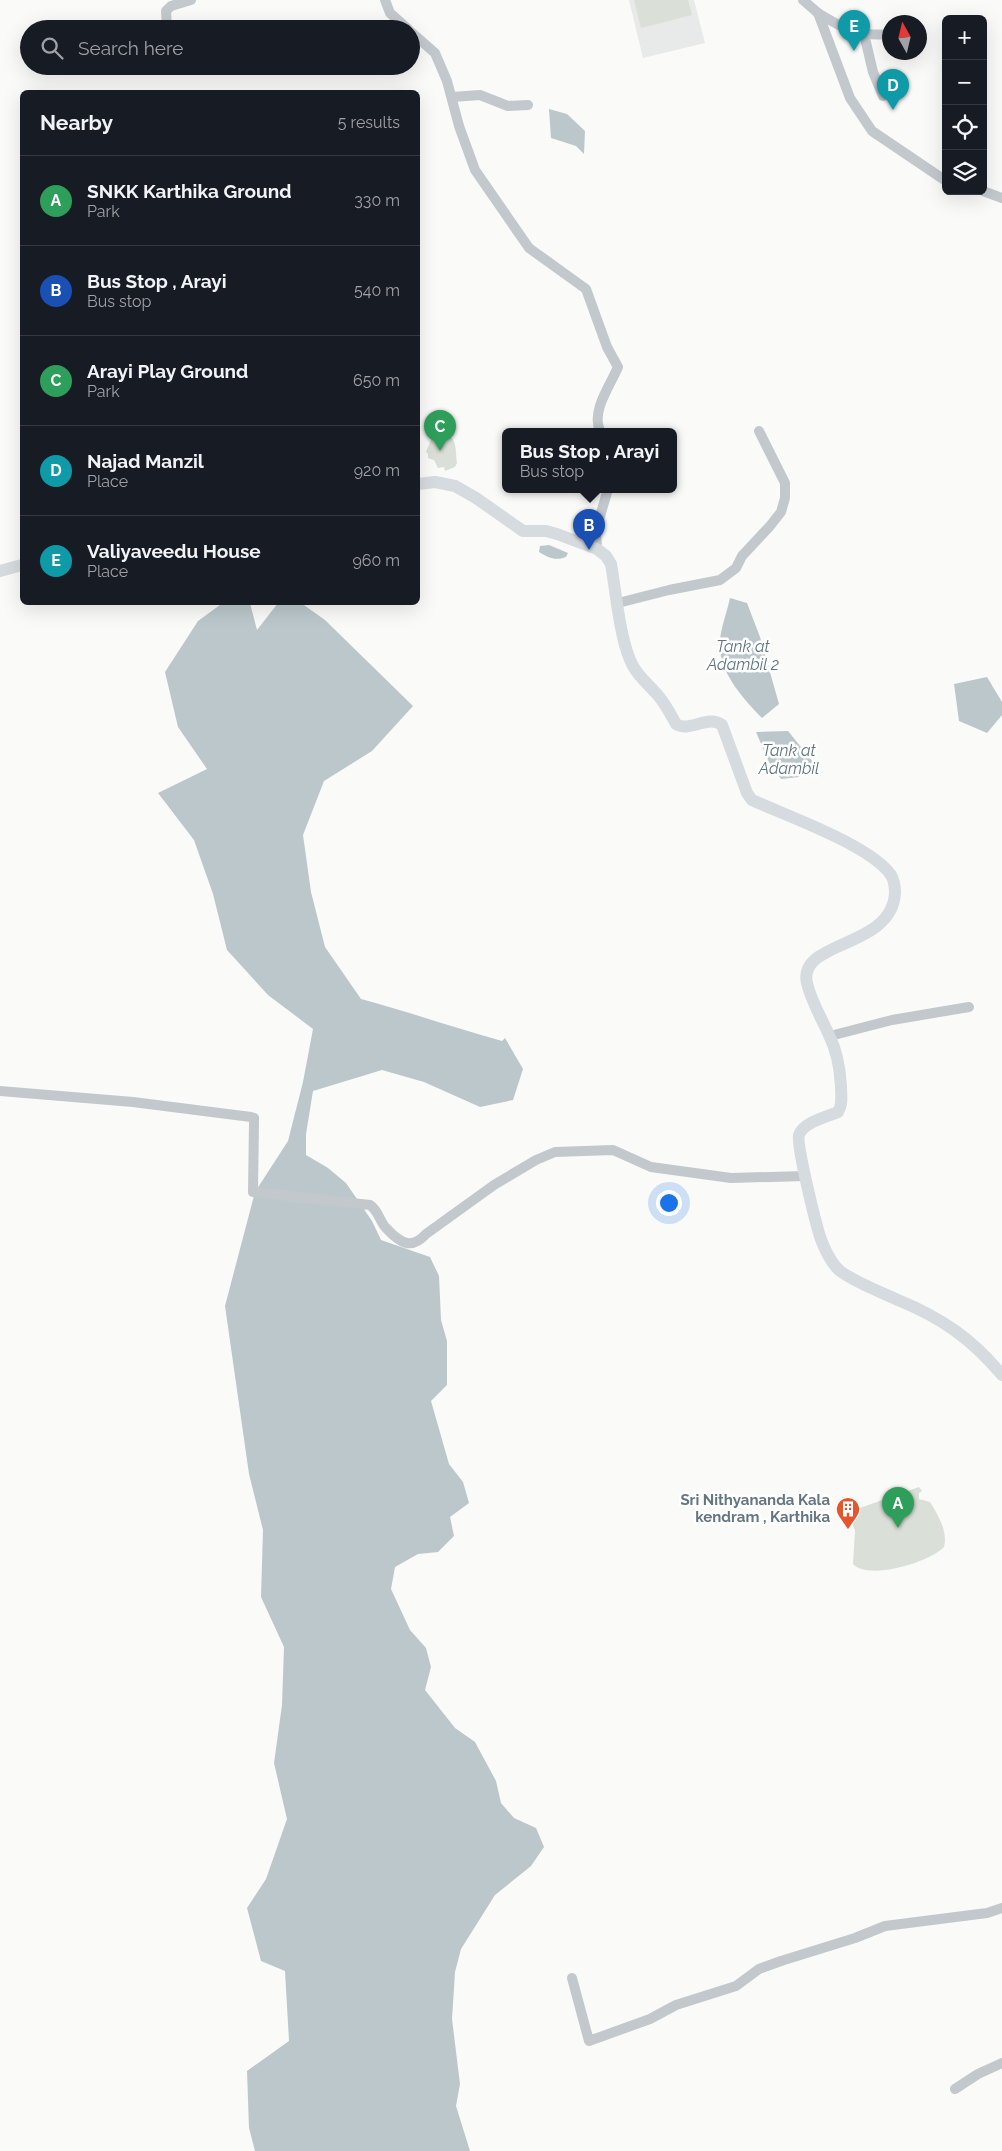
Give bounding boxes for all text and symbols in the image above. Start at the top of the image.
pin: E [838,10,870,51]
north arrow [882,15,927,60]
map controls [942,15,987,195]
button: + [942,15,987,60]
search box [20,20,420,75]
icon: search [38,34,66,62]
text: Search here [78,37,184,59]
button: − [942,60,987,105]
pin: D [877,69,909,110]
button: locate [942,105,987,150]
text: Nearby [40,110,113,135]
text: 5 results [338,113,400,132]
button: layers [942,150,987,195]
text: SNKK Karthika Ground [87,180,291,202]
text: A [51,191,61,210]
text: 330 m [354,191,400,210]
text: Park [87,202,120,221]
text: Bus Stop , Arayi [87,270,227,292]
text: B [51,281,61,300]
text: 540 m [354,281,400,300]
text: Bus stop [87,292,151,311]
text: Arayi Play Ground [87,360,248,382]
text: C [51,371,61,390]
text: 650 m [353,371,400,390]
text: Park [87,382,120,401]
pin: C [424,410,456,451]
popup [502,428,677,493]
text: Bus Stop , Arayi [520,440,659,462]
text: Najad Manzil [87,450,204,472]
text: D [50,461,62,480]
text: 920 m [354,461,400,480]
text: Bus stop [520,462,584,481]
text: Place [87,472,128,491]
pin: B [573,509,605,550]
text: Valiyaveedu House [87,540,261,562]
text: E [51,551,61,570]
text: 960 m [352,551,400,570]
text: Place [87,562,128,581]
water label: Tank at Adambil 2 [706,637,779,674]
water label: Tank at Adambil [758,741,819,778]
your location [656,1190,682,1216]
pin: A [882,1487,914,1528]
place label: Sri Nithyananda Kala kendram , Karthika [680,1491,830,1526]
building icon: Sri Nithyananda Kala kendram , Karthika [835,1496,861,1530]

